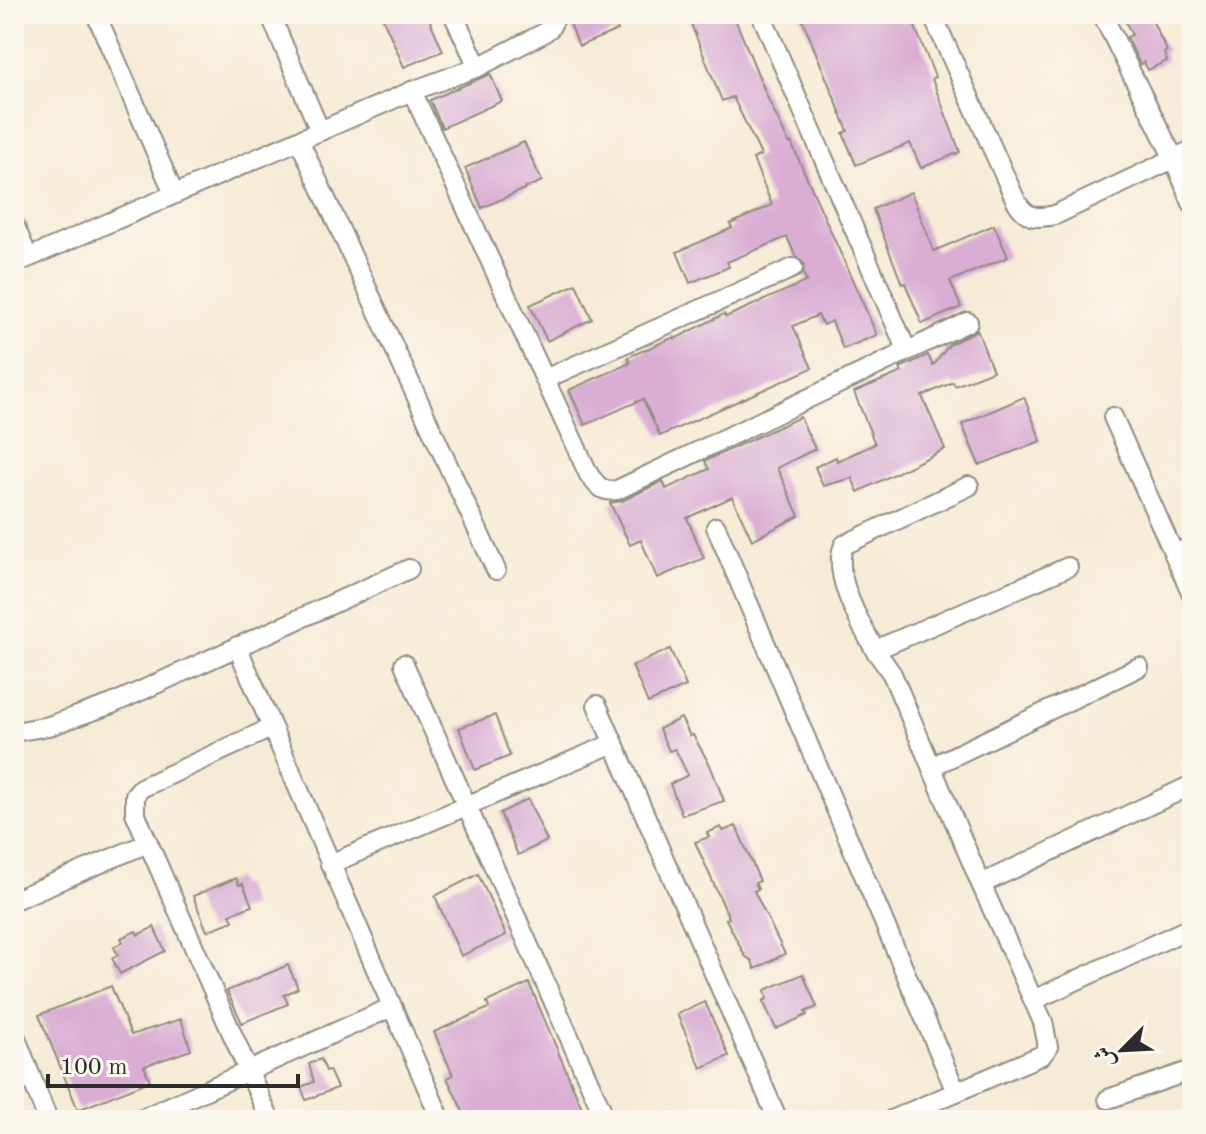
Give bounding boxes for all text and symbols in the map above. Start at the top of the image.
north arrow [1082,1010,1162,1090]
scale bar [48,1038,298,1088]
text: ش [1091,1043,1120,1072]
text: 100 m [60,1056,128,1080]

